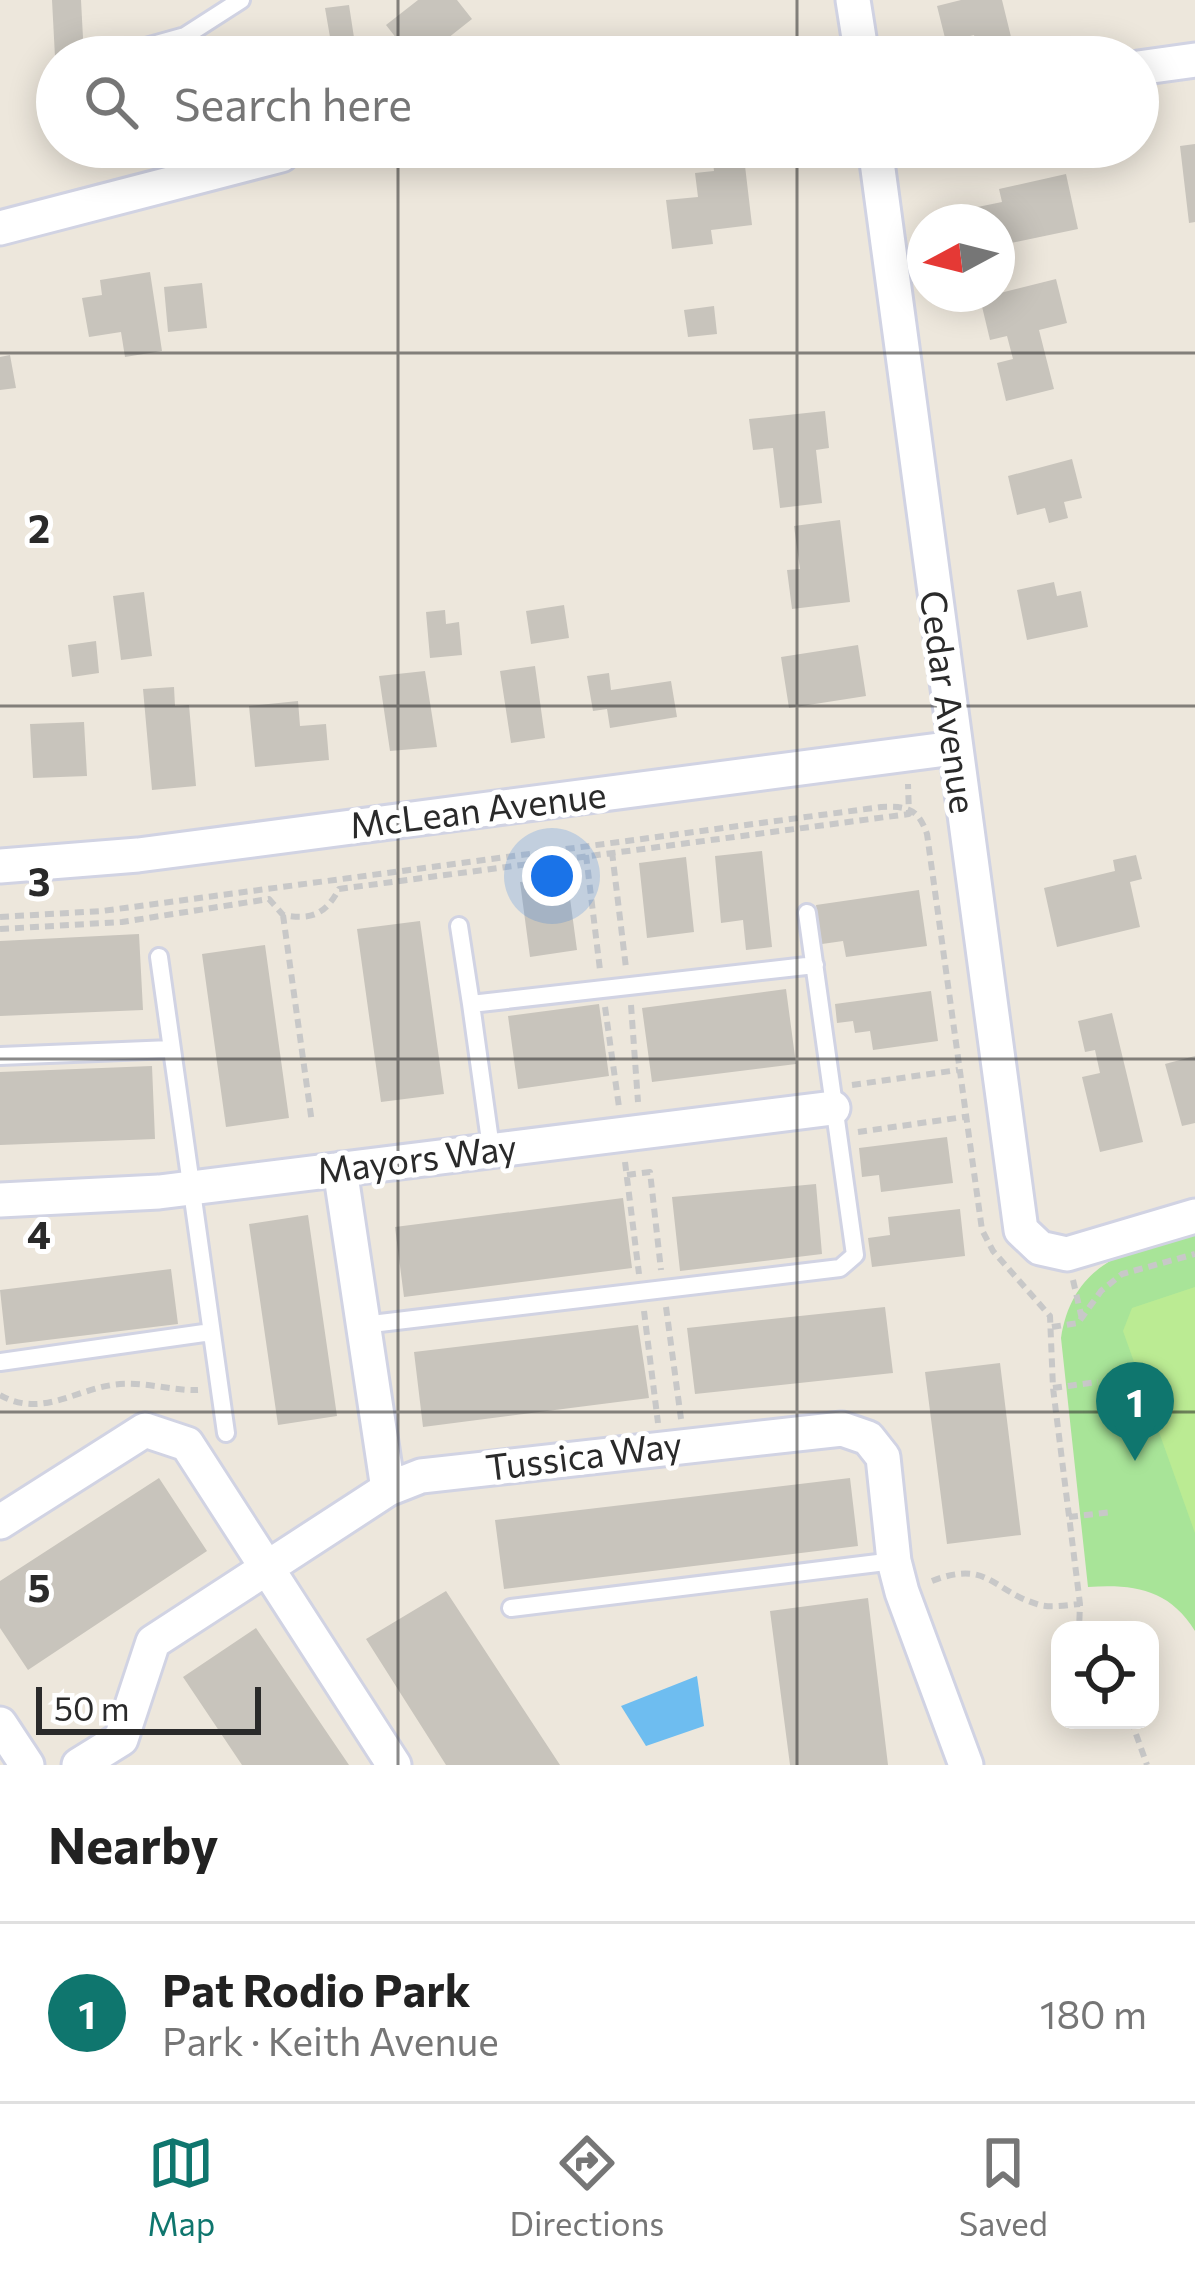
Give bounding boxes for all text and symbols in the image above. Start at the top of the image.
search box [36,36,1159,168]
icon: search [78,69,144,135]
text: Search here [174,75,412,130]
north arrow [907,204,1015,312]
text: 2 [28,503,50,551]
street label: Cedar Avenue [913,587,987,816]
street label: McLean Avenue [347,770,609,846]
your location [522,846,582,906]
text: 3 [28,856,50,904]
street label: Mayors Way [314,1123,519,1191]
text: 4 [27,1209,51,1257]
pin: 1 [1096,1362,1174,1461]
street label: Tussica Way [483,1420,684,1488]
text: 5 [28,1562,50,1610]
map controls [1051,1621,1159,1729]
button: locate [1051,1621,1159,1729]
scale bar [36,1681,261,1734]
text: 50 m [54,1687,130,1728]
text: Nearby [48,1812,218,1875]
text: Pat Rodio Park [162,1961,471,2016]
text: 1 [78,1989,96,2037]
text: 180 m [1040,1989,1147,2037]
text: Park · Keith Avenue [162,2016,499,2064]
tab: Map [147,2130,215,2243]
tab: Directions [510,2130,664,2243]
tab: Saved [959,2130,1048,2243]

